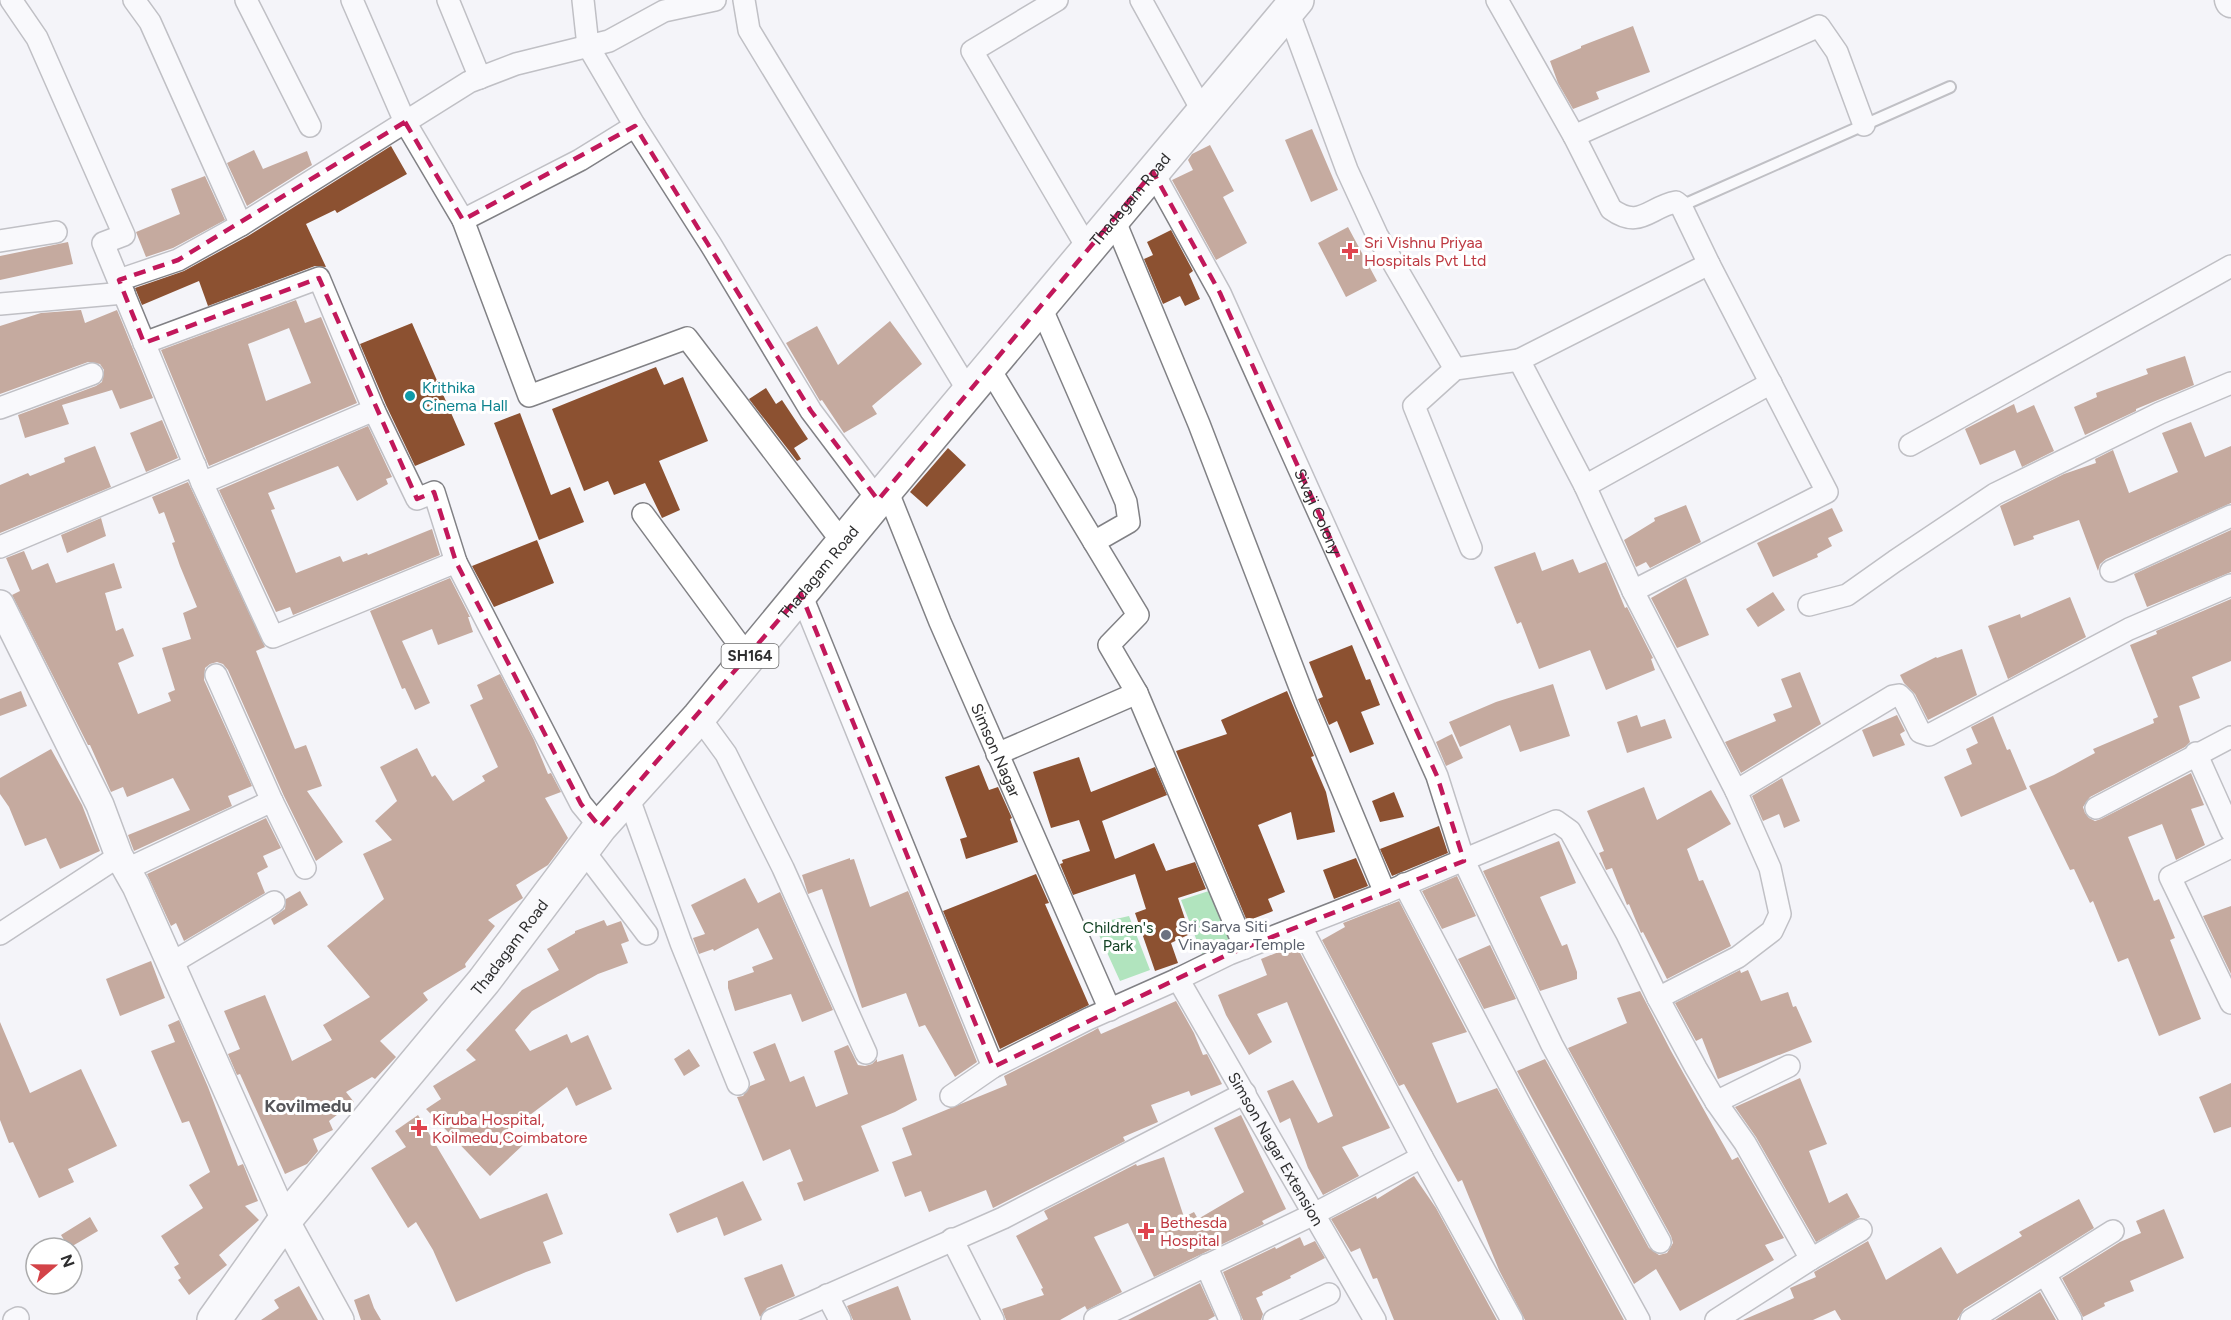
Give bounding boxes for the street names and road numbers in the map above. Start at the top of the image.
street label: Thadagam Road [1086,149,1174,250]
street label: Sivaji Colony [1291,465,1346,558]
street label: Thadagam Road [774,522,862,623]
road number: SH164 [722,644,778,668]
street label: Simson Nagar [967,700,1025,800]
street label: Thadagam Road [467,895,552,999]
street label: Simson Nagar Extension [1224,1068,1328,1229]

